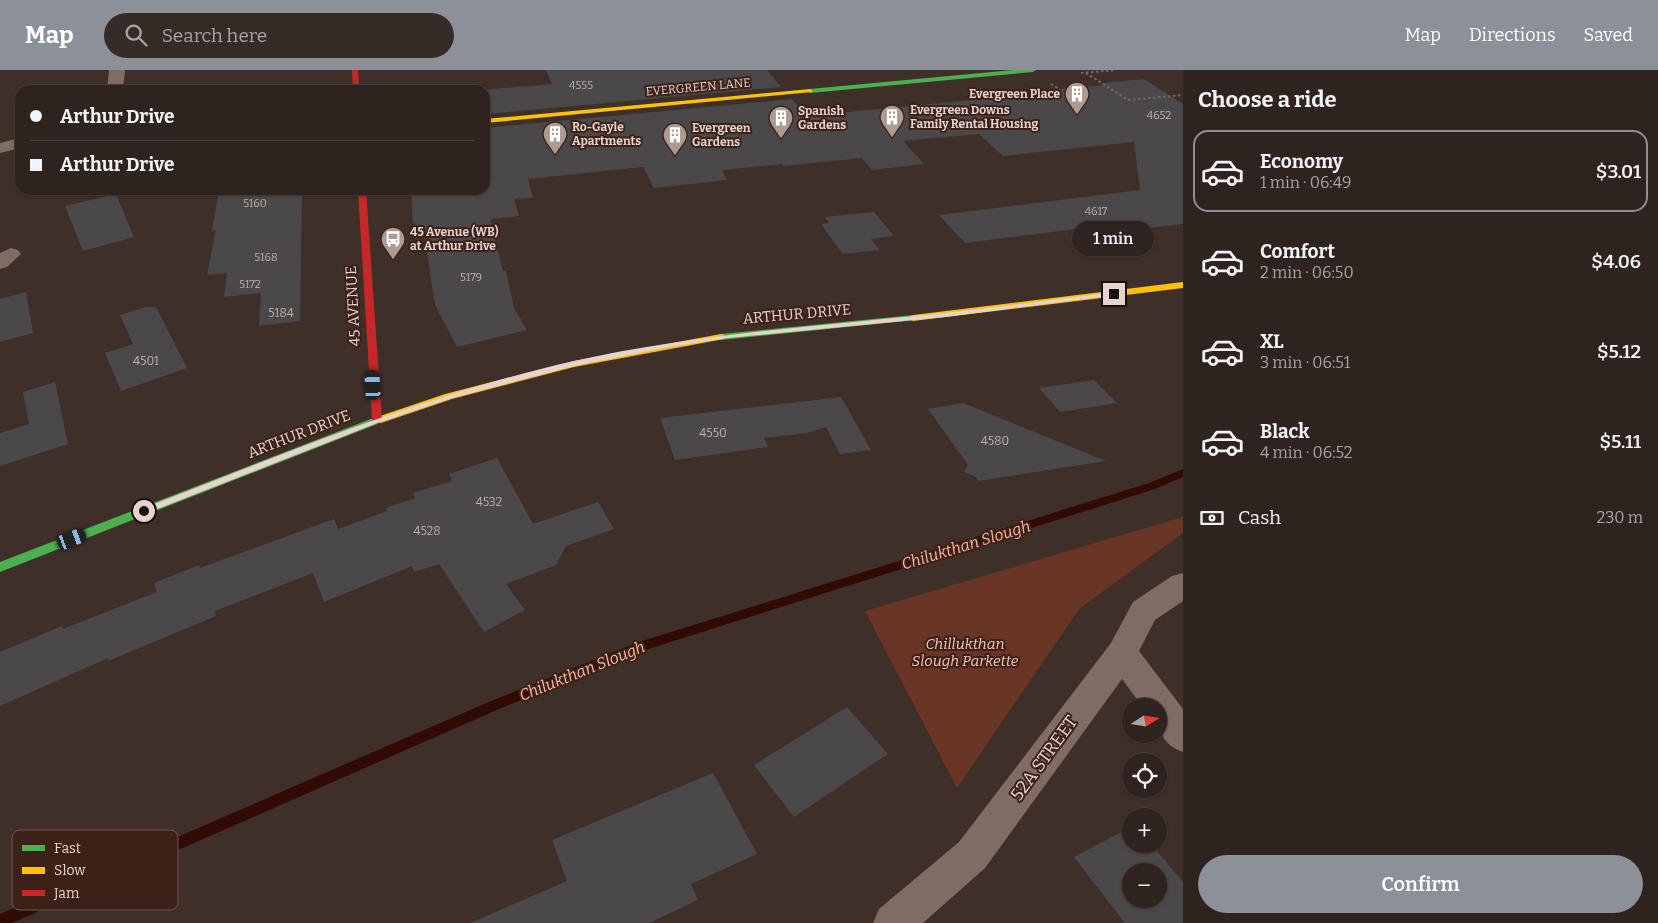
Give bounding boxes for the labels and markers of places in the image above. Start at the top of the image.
building icon: Evergreen Place [1064,81,1090,115]
place label: Evergreen Place [969,87,1060,101]
place label: Evergreen Downs Family Rental Housing [910,103,1038,131]
place label: Spanish Gardens [798,104,846,132]
building icon: Evergreen Downs Family Rental Housing [879,104,905,138]
building icon: Spanish Gardens [768,105,794,139]
place label: Ro-Gayle Apartments [572,120,641,148]
building icon: Ro-Gayle Apartments [542,121,568,155]
place label: Evergreen Gardens [692,121,751,149]
building icon: Evergreen Gardens [662,122,688,156]
place label: 45 Avenue (WB) at Arthur Drive [410,224,499,253]
bus stop icon: 45 Avenue (WB) at Arthur Drive [380,226,406,260]

